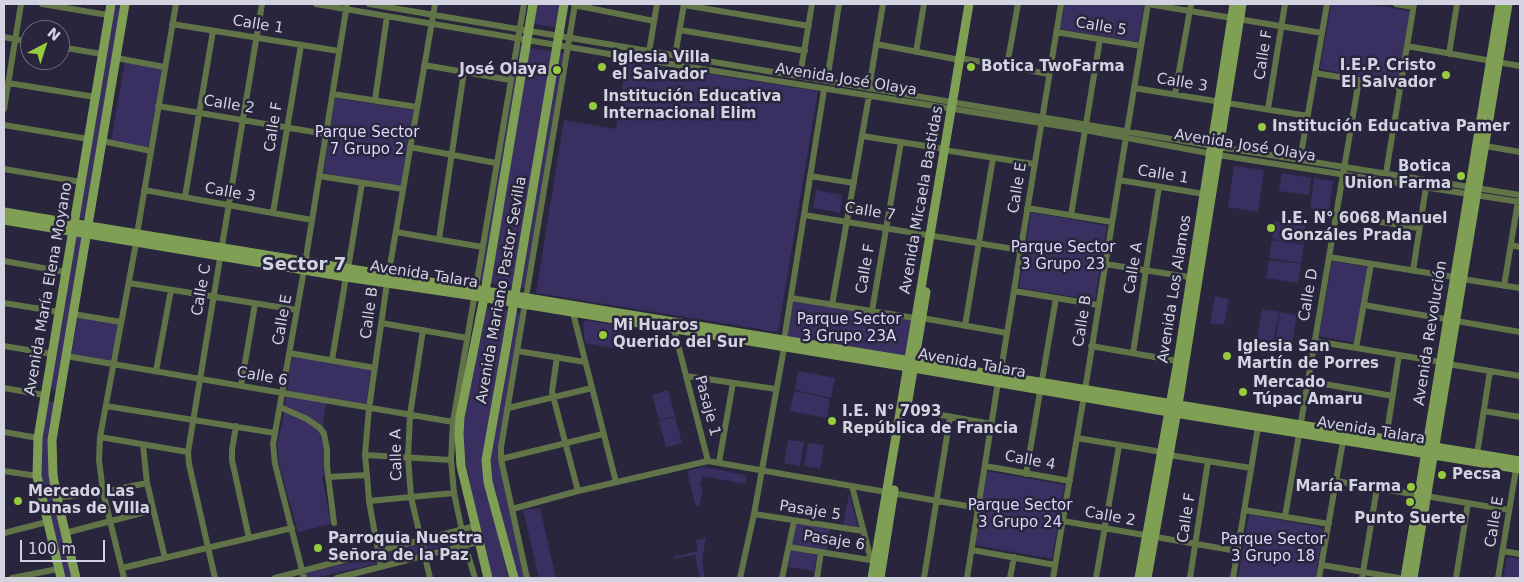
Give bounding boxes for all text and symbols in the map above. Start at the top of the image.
street label: Calle 1 [231,12,285,38]
street label: Calle 5 [1074,14,1128,40]
north arrow [20,20,70,70]
text: N [44,24,64,44]
street label: Calle F [1251,29,1277,81]
place label: Iglesia Villa el Salvador [612,49,710,84]
place label: I.E.P. Cristo El Salvador [1340,57,1436,92]
place label: Botica TwoFarma [981,58,1125,76]
street label: Avenida José Olaya [774,60,918,100]
place label: José Olaya [459,61,547,79]
marker: Iglesia Villa el Salvador [596,61,608,73]
marker: Botica TwoFarma [965,61,977,73]
marker: José Olaya [551,64,563,76]
marker: I.E.P. Cristo El Salvador [1440,69,1452,81]
street label: Calle 3 [1155,70,1209,96]
place label: Institución Educativa Internacional Elim [603,88,781,123]
street label: Calle 2 [202,92,256,118]
marker: Institución Educativa Internacional Elim [587,100,599,112]
street label: Calle F [261,101,287,153]
street label: Avenida Micaela Bastidas [897,105,947,295]
place label: Institución Educativa Pamer [1272,118,1510,136]
marker: Institución Educativa Pamer [1256,121,1268,133]
park label: Parque Sector 7 Grupo 2 [315,124,419,159]
street label: Avenida José Olaya [1173,126,1317,166]
place label: Botica Union Farma [1344,158,1451,193]
street label: Calle E [1005,161,1031,215]
street label: Calle 1 [1136,162,1190,188]
marker: Botica Union Farma [1455,170,1467,182]
street label: Avenida Mariano Pastor Sevilla [473,175,531,405]
street label: Calle 3 [203,180,257,206]
street label: Avenida María Elena Moyano [21,181,77,397]
street label: Calle 7 [843,199,897,225]
place label: I.E. N° 6068 Manuel Gonzáles Prada [1281,210,1447,245]
street label: Avenida Los Alamos [1154,214,1196,364]
marker: I.E. N° 6068 Manuel Gonzáles Prada [1265,222,1277,234]
park label: Parque Sector 3 Grupo 23 [1011,239,1115,274]
street label: Calle A [1121,241,1147,295]
street label: Calle F [853,243,879,295]
district label: Sector 7 [262,254,346,276]
street label: Avenida Talara [369,258,479,292]
street label: Avenida Revolución [1411,259,1451,407]
street label: Calle C [189,263,215,317]
street label: Calle D [1295,267,1323,323]
street label: Calle B [357,286,383,340]
street label: Calle E [270,293,296,347]
street label: Calle B [1070,294,1096,348]
park label: Parque Sector 3 Grupo 23A [797,311,901,346]
place label: Mi Huaros Querido del Sur [613,317,746,352]
marker: Mi Huaros Querido del Sur [597,329,609,341]
place label: Iglesia San Martín de Porres [1237,338,1379,373]
street label: Avenida Talara [917,346,1027,382]
marker: Iglesia San Martín de Porres [1221,350,1233,362]
street label: Calle 6 [235,364,289,390]
street label: Pasaje 1 [690,374,724,438]
place label: Mercado Túpac Amaru [1253,374,1363,409]
marker: Mercado Túpac Amaru [1237,386,1249,398]
place label: I.E. N° 7093 República de Francia [842,403,1018,438]
street label: Avenida Talara [1316,414,1426,448]
marker: I.E. N° 7093 República de Francia [826,415,838,427]
street label: Calle A [388,429,406,481]
street label: Calle 4 [1003,448,1057,474]
place label: Pecsa [1452,466,1501,484]
marker: Pecsa [1436,469,1448,481]
place label: María Farma [1295,478,1401,496]
marker: María Farma [1405,481,1417,493]
place label: Mercado Las Dunas de VIlla [28,483,150,518]
street label: Calle F [1174,492,1200,544]
marker: Mercado Las Dunas de VIlla [12,495,24,507]
street label: Calle E [1482,495,1508,549]
marker: Punto Suerte [1404,496,1416,508]
street label: Pasaje 5 [778,497,842,525]
park label: Parque Sector 3 Grupo 24 [968,497,1072,532]
street label: Calle 2 [1083,504,1137,530]
place label: Punto Suerte [1354,510,1466,528]
street label: Pasaje 6 [802,527,866,555]
scale bar [22,530,108,562]
place label: Parroquia Nuestra Señora de la Paz [328,530,483,565]
park label: Parque Sector 3 Grupo 18 [1221,531,1325,566]
text: 100 m [28,540,76,558]
marker: Parroquia Nuestra Señora de la Paz [312,542,324,554]

